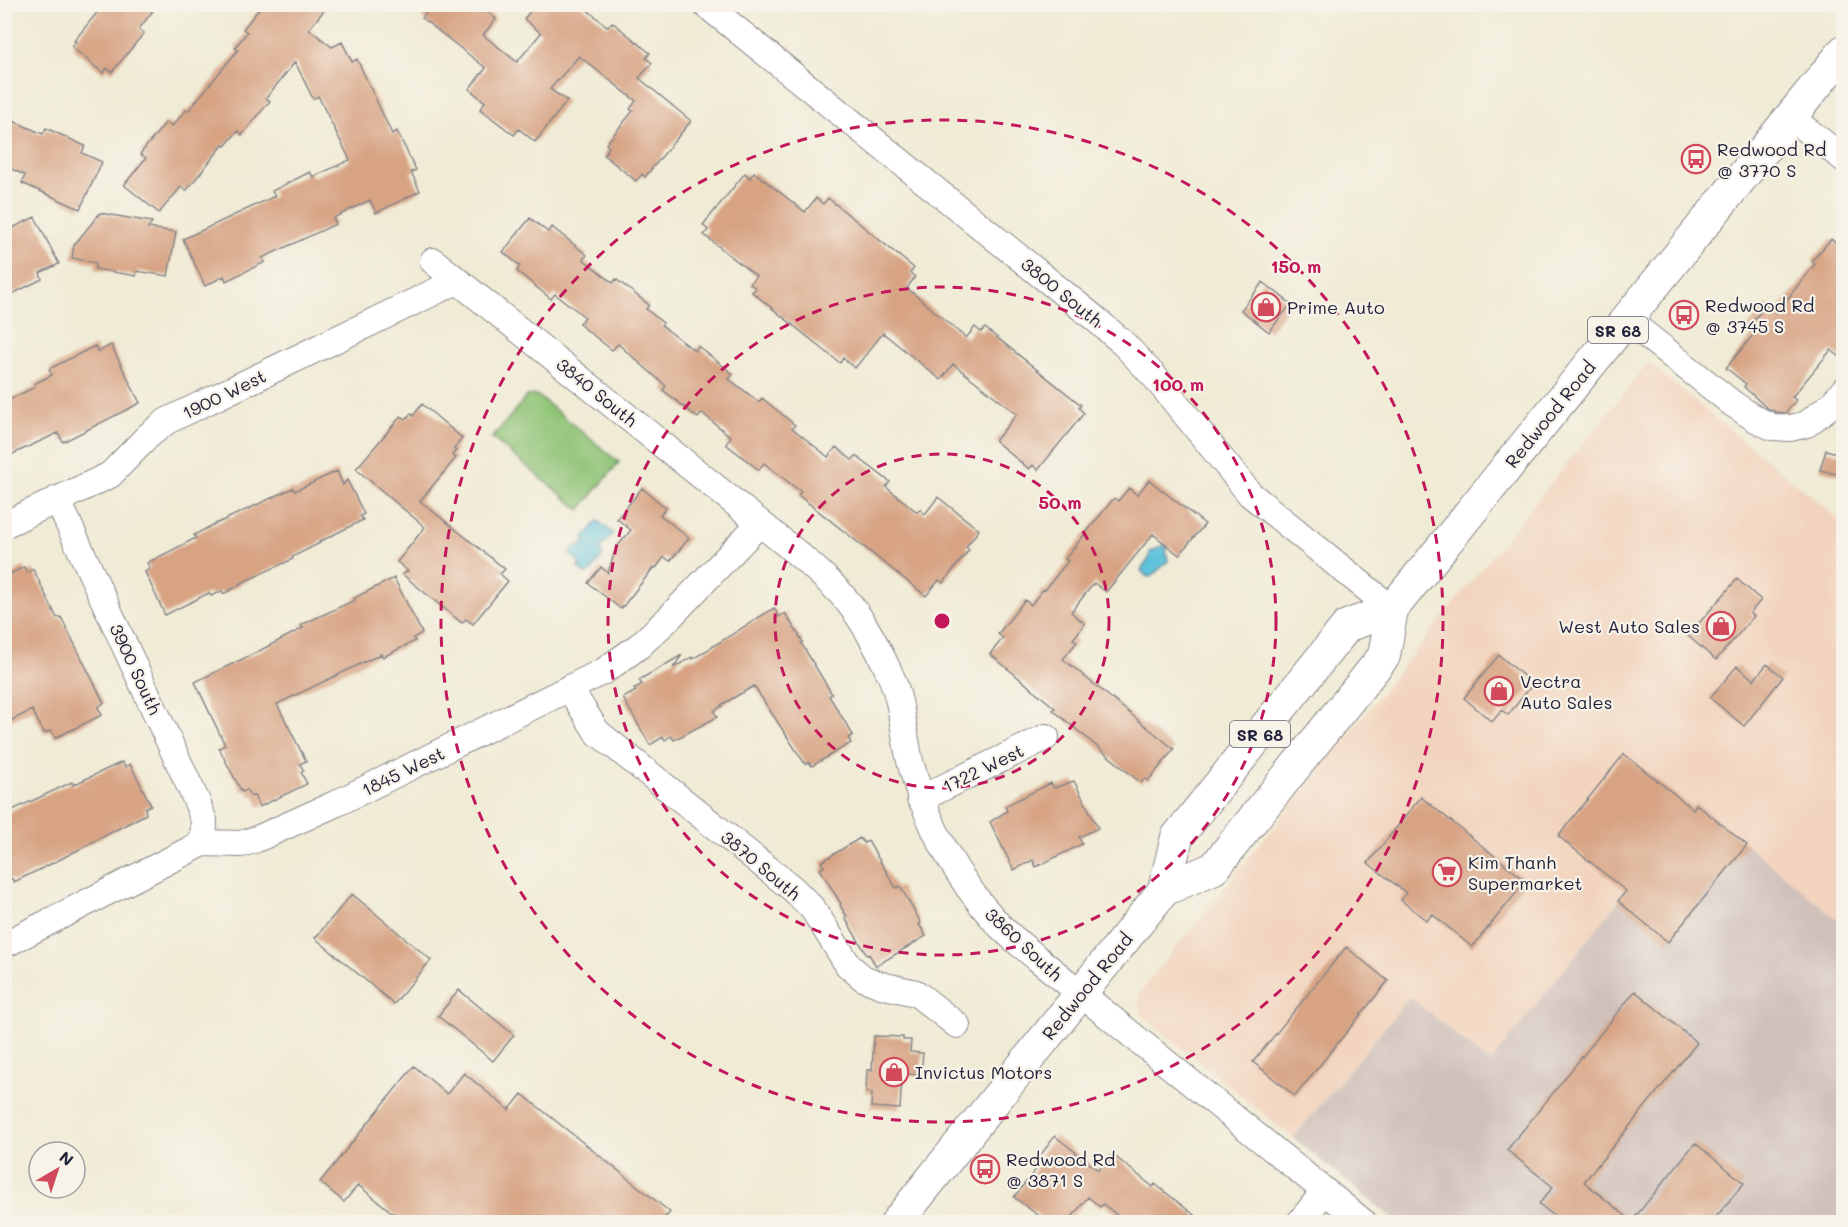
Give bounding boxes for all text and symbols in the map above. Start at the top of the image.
place label: Redwood Rd @ 3770 S [1717,137,1827,182]
bus stop icon: Redwood Rd @ 3770 S [1680,143,1712,175]
street label: 3800 South [1016,252,1108,332]
text: 150 m [1271,254,1321,278]
shop icon: Prime Auto [1250,291,1282,323]
place label: Redwood Rd @ 3745 S [1705,293,1815,338]
place label: Prime Auto [1287,295,1385,319]
bus stop icon: Redwood Rd @ 3745 S [1668,299,1700,331]
road number: SR 68 [1588,317,1648,343]
street label: 3840 South [552,352,642,432]
street label: Redwood Road [1499,355,1601,473]
street label: 1900 West [178,363,270,425]
text: 100 m [1152,372,1204,396]
text: 50 m [1039,490,1081,514]
shop icon: West Auto Sales [1705,610,1737,642]
centre of rings [932,611,952,631]
place label: West Auto Sales [1558,614,1700,638]
street label: 3900 South [104,620,168,718]
place label: Vectra Auto Sales [1520,669,1612,714]
shop icon: Vectra Auto Sales [1483,675,1515,707]
road number: SR 68 [1230,721,1290,747]
street label: 1722 West [938,738,1028,798]
street label: 1845 West [358,741,448,801]
street label: 3870 South [716,825,806,905]
place label: Kim Thanh Supermarket [1468,850,1582,895]
supermarket icon: Kim Thanh Supermarket [1431,856,1463,888]
street label: 3860 South [980,902,1068,986]
street label: Redwood Road [1036,927,1138,1045]
shop icon: Invictus Motors [878,1056,910,1088]
place label: Invictus Motors [915,1060,1052,1084]
north arrow [27,1140,87,1200]
text: N [55,1146,78,1170]
place label: Redwood Rd @ 3871 S [1006,1147,1116,1192]
bus stop icon: Redwood Rd @ 3871 S [969,1153,1001,1185]

